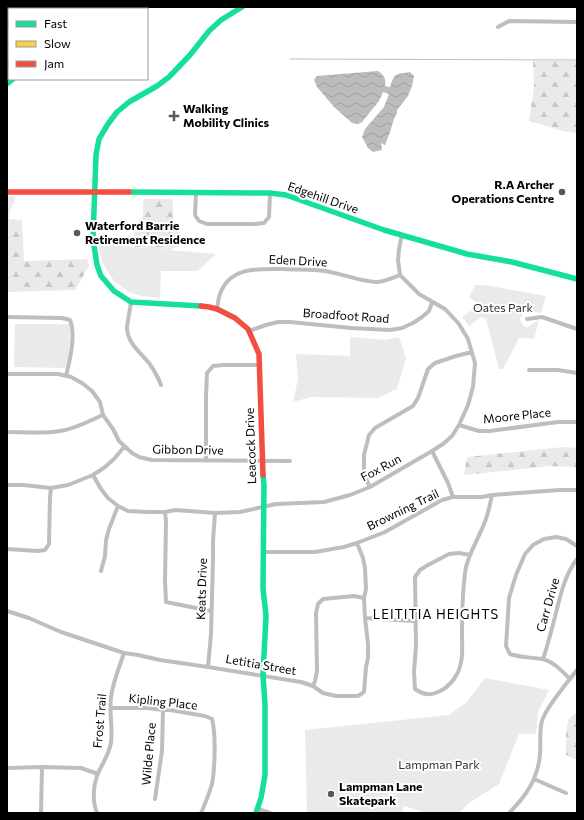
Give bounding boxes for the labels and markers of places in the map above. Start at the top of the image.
place label: Walking Mobility Clinics [183,101,270,129]
marker: Walking Mobility Clinics [168,110,180,122]
place label: R.A Archer Operations Centre [452,177,554,205]
marker: R.A Archer Operations Centre [557,187,567,197]
place label: Waterford Barrie Retirement Residence [85,218,205,246]
marker: Waterford Barrie Retirement Residence [72,228,82,238]
place label: Lampman Lane Skatepark [339,779,422,807]
marker: Lampman Lane Skatepark [326,789,336,799]

